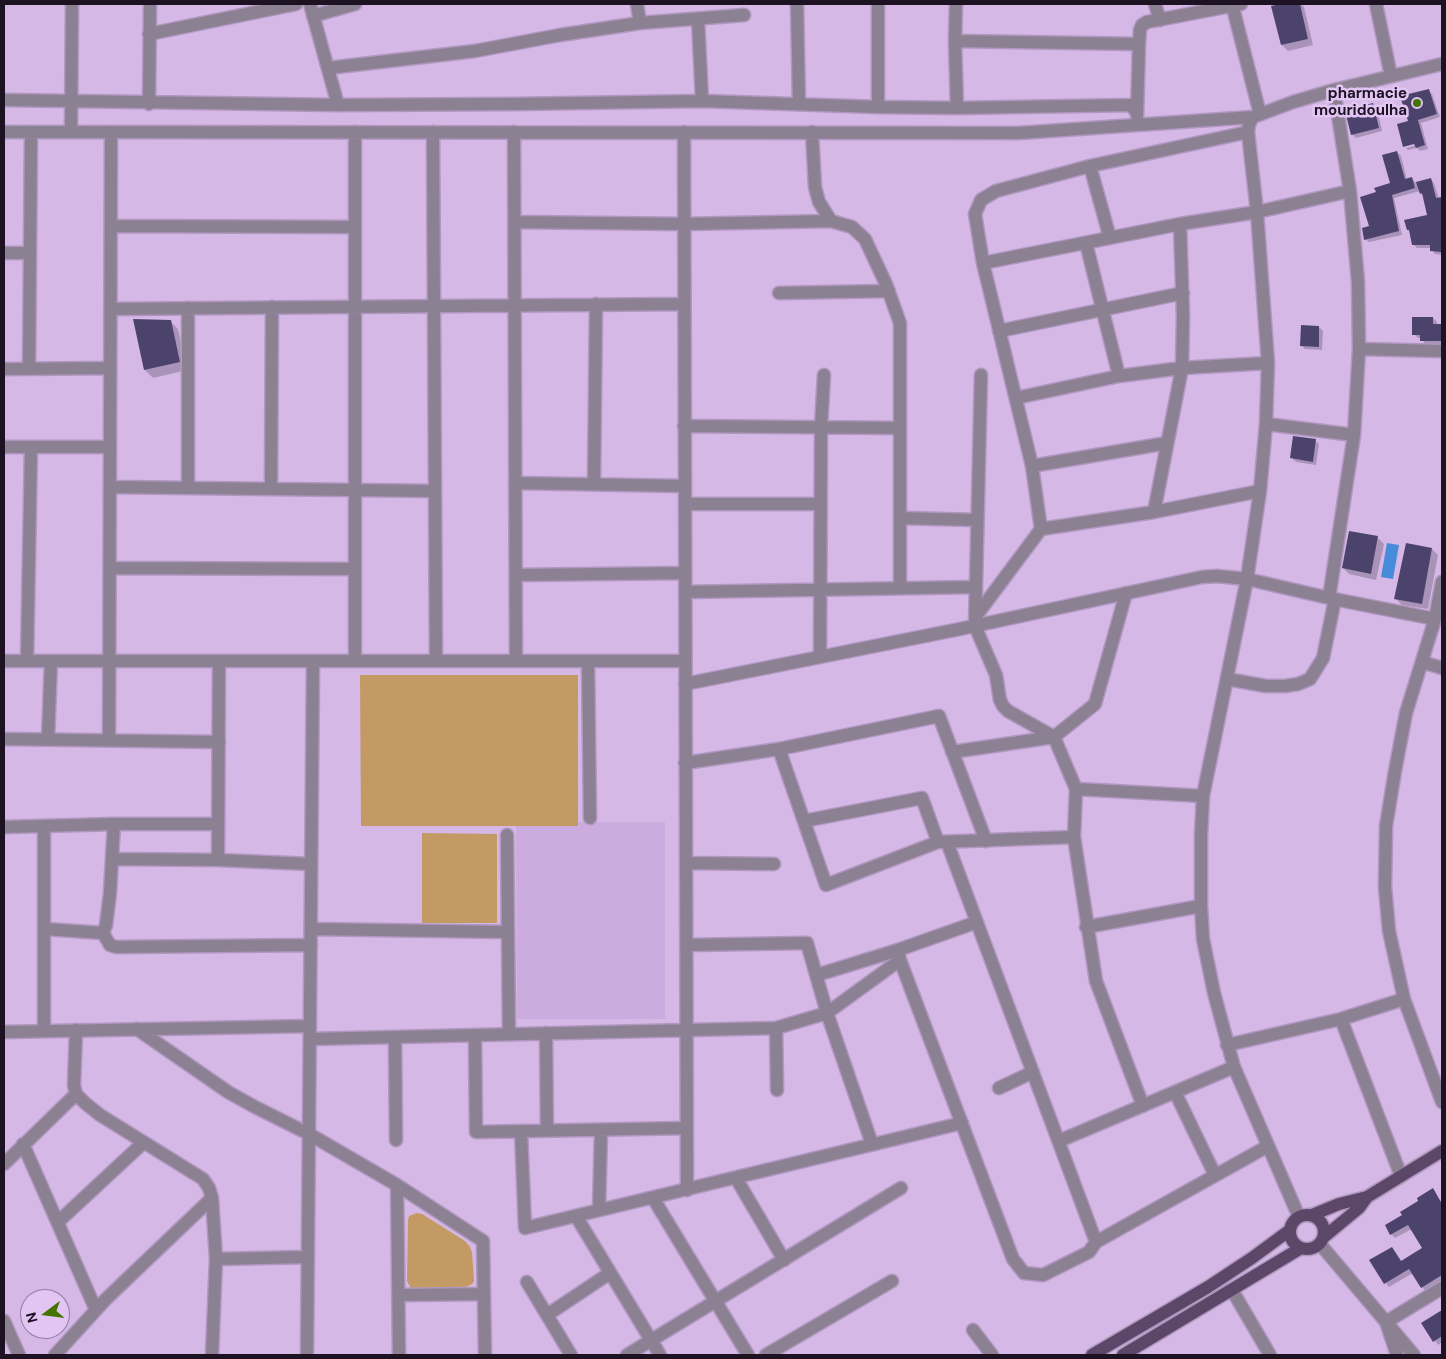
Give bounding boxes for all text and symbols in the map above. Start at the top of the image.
place label: pharmacie mouridoulha [1314,85,1407,120]
marker: pharmacie mouridoulha [1411,97,1423,109]
north arrow [20,1289,70,1339]
text: N [21,1310,41,1325]

